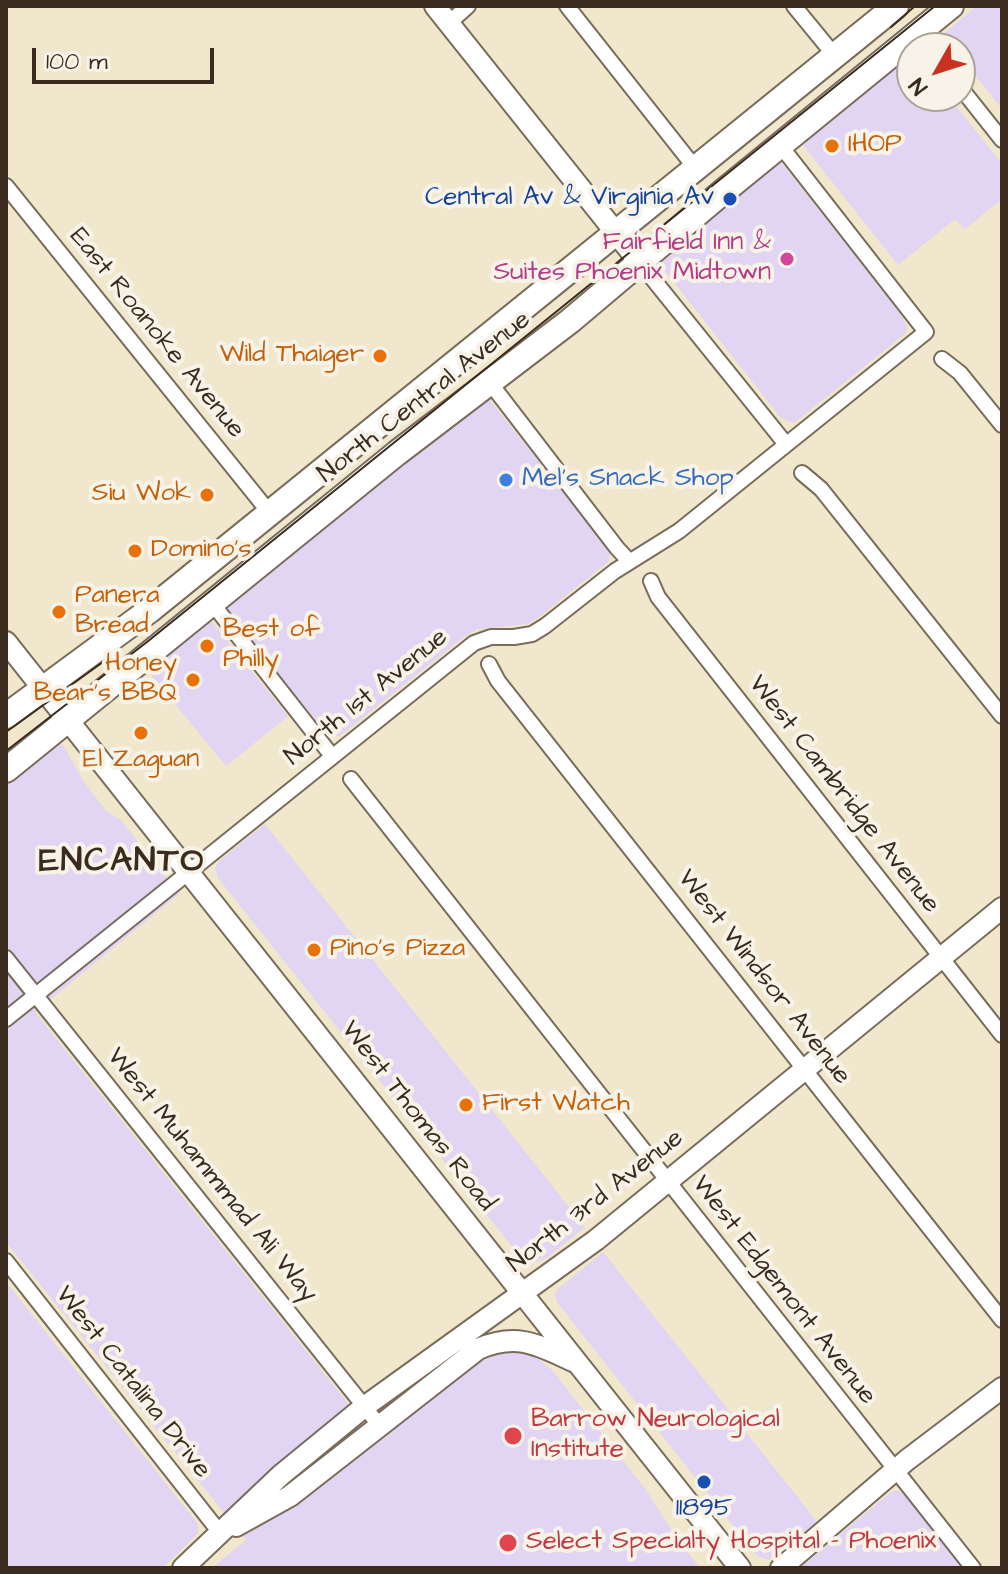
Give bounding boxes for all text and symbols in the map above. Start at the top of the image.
scale bar [36,32,218,82]
north arrow [896,32,976,112]
text: 100 m [46,45,108,79]
text: N [902,71,935,101]
place label: IHOP [848,130,902,162]
marker: IHOP [823,137,841,155]
place label: Central Av & Virginia Av [425,183,714,215]
marker: Central Av & Virginia Av [721,190,739,208]
street label: East Roanoke Avenue [62,223,250,445]
place label: Fairfield Inn & Suites Phoenix Midtown [493,228,771,290]
marker: Fairfield Inn & Suites Phoenix Midtown [778,250,796,268]
street label: North Central Avenue [312,305,538,491]
place label: Wild Thaiger [220,340,364,372]
marker: Wild Thaiger [371,347,389,365]
place label: Mel's Snack Shop [522,464,734,496]
marker: Mel's Snack Shop [497,471,515,489]
place label: Siu Wok [92,479,191,511]
marker: Siu Wok [198,486,216,504]
place label: Domino's [151,535,252,567]
marker: Domino's [126,542,144,560]
place label: Panera Bread [75,581,159,642]
marker: Panera Bread [50,603,68,621]
place label: Best of Philly [223,615,320,676]
street label: North 1st Avenue [279,623,455,773]
marker: Best of Philly [198,637,216,655]
place label: Honey Bear's BBQ [34,649,177,710]
street label: West Cambridge Avenue [741,670,945,920]
marker: Honey Bear's BBQ [184,671,202,689]
marker: El Zaguan [132,724,150,742]
place label: El Zaguan [83,745,199,777]
district label: ENCANTO [39,843,205,883]
street label: West Windsor Avenue [669,864,857,1092]
place label: Pino's Pizza [330,934,465,966]
marker: Pino's Pizza [305,941,323,959]
street label: West Thomas Road [333,1016,501,1218]
street label: West Muhammmad Ali Way [99,1043,323,1309]
place label: First Watch [482,1089,630,1121]
marker: First Watch [457,1096,475,1114]
street label: North 3rd Avenue [502,1124,690,1280]
street label: West Edgemont Avenue [684,1170,882,1412]
street label: West Catalina Drive [47,1281,217,1485]
place label: Barrow Neurological Institute [531,1405,780,1466]
marker: Barrow Neurological Institute [502,1425,524,1447]
marker: 11895 [695,1473,713,1491]
place label: 11895 [676,1494,732,1526]
place label: Select Specialty Hospital - Phoenix [526,1527,936,1559]
marker: Select Specialty Hospital - Phoenix [497,1532,519,1554]

